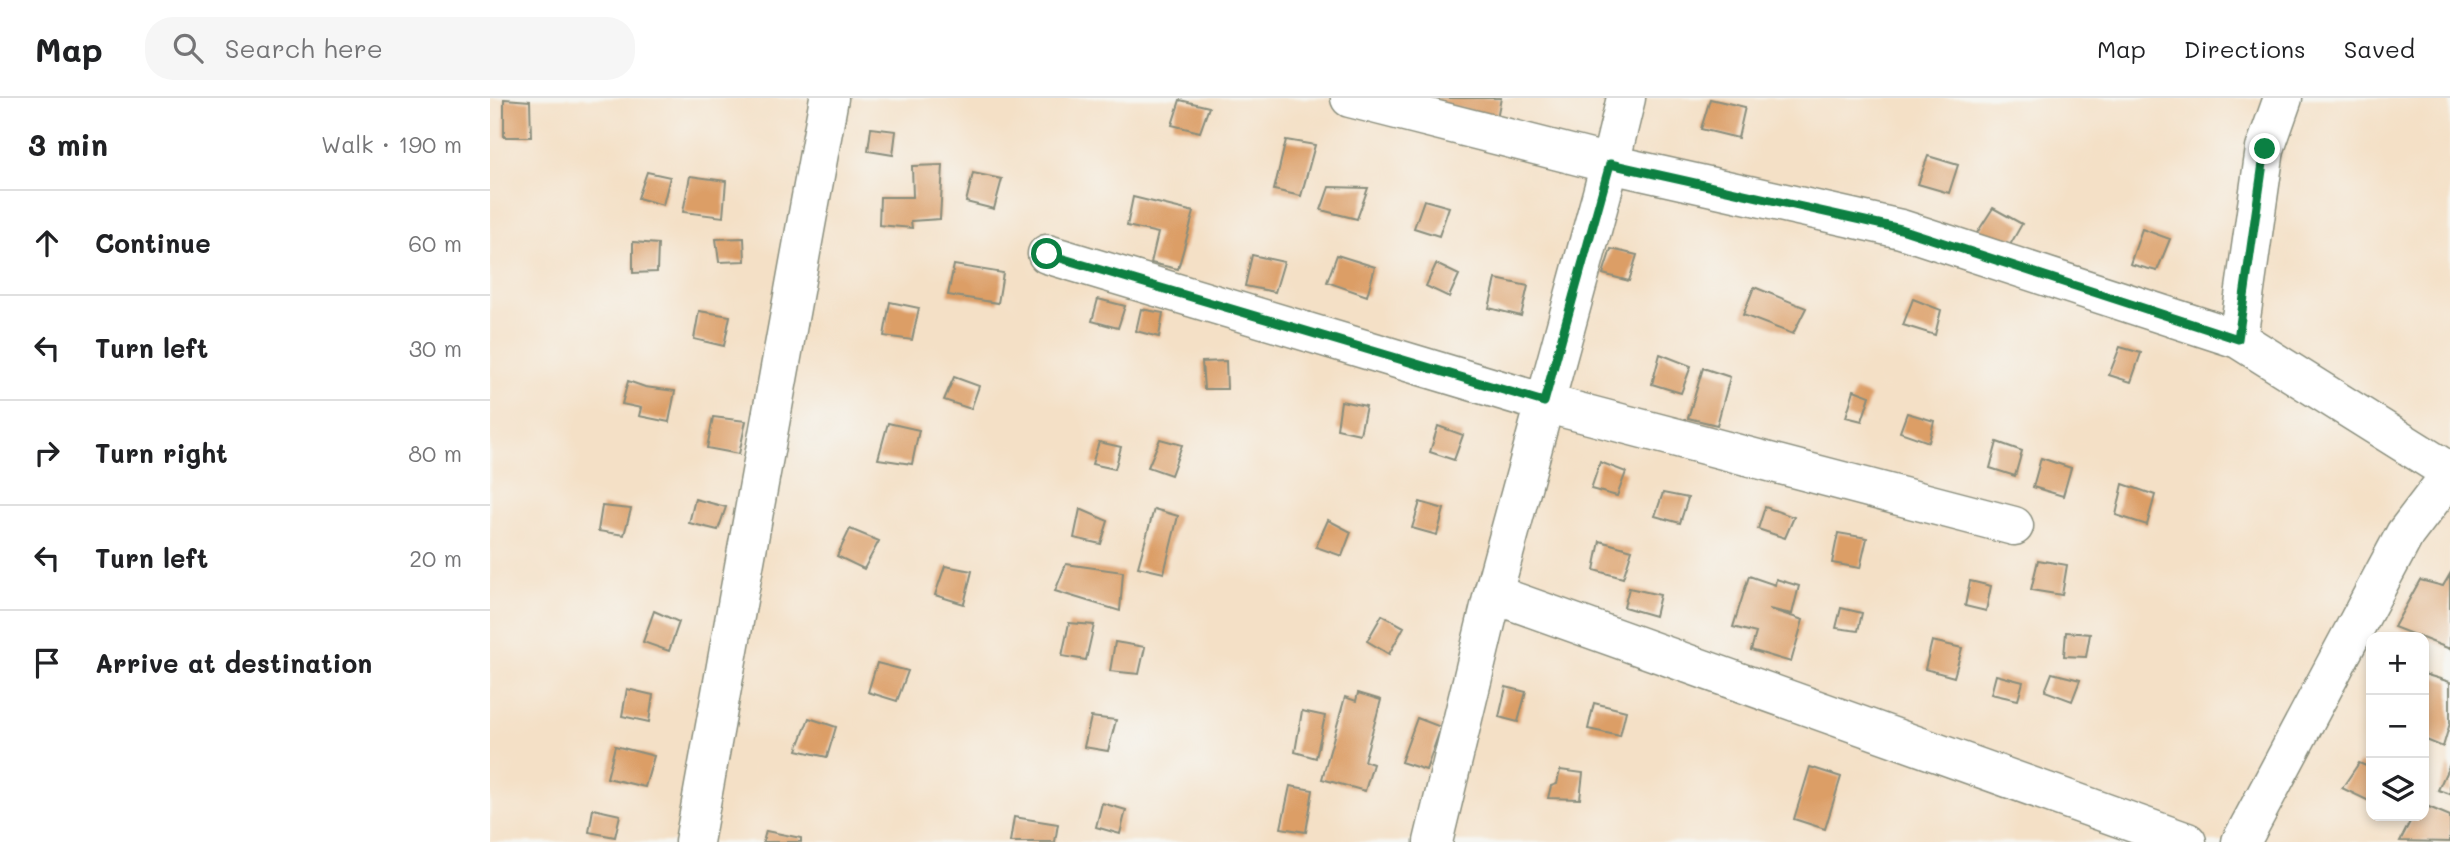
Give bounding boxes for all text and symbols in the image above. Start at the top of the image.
search box [145,17,635,80]
text: Map [35,27,103,70]
icon: search [169,29,207,67]
text: Search here [225,31,383,65]
text: Map [2097,33,2146,64]
text: Directions [2184,33,2306,64]
text: Saved [2344,33,2415,64]
text: 3 min [28,124,108,164]
text: Walk · 190 m [321,129,462,159]
route end [2249,133,2280,164]
icon: ahead [28,224,66,262]
text: Continue [95,226,211,260]
text: 60 m [408,228,462,258]
route start [1031,238,1062,269]
icon: left [28,329,66,367]
text: Turn left [95,331,208,365]
text: 30 m [409,333,462,363]
icon: right [28,434,66,472]
text: Turn right [95,436,228,470]
text: 80 m [408,438,462,468]
icon: left [28,539,66,577]
text: Turn left [95,541,208,575]
text: 20 m [409,543,462,573]
map controls [2366,632,2429,821]
button: + [2366,632,2429,695]
icon: arrive [28,644,66,682]
text: Arrive at destination [95,646,372,680]
button: − [2366,695,2429,758]
button: layers [2366,758,2429,821]

